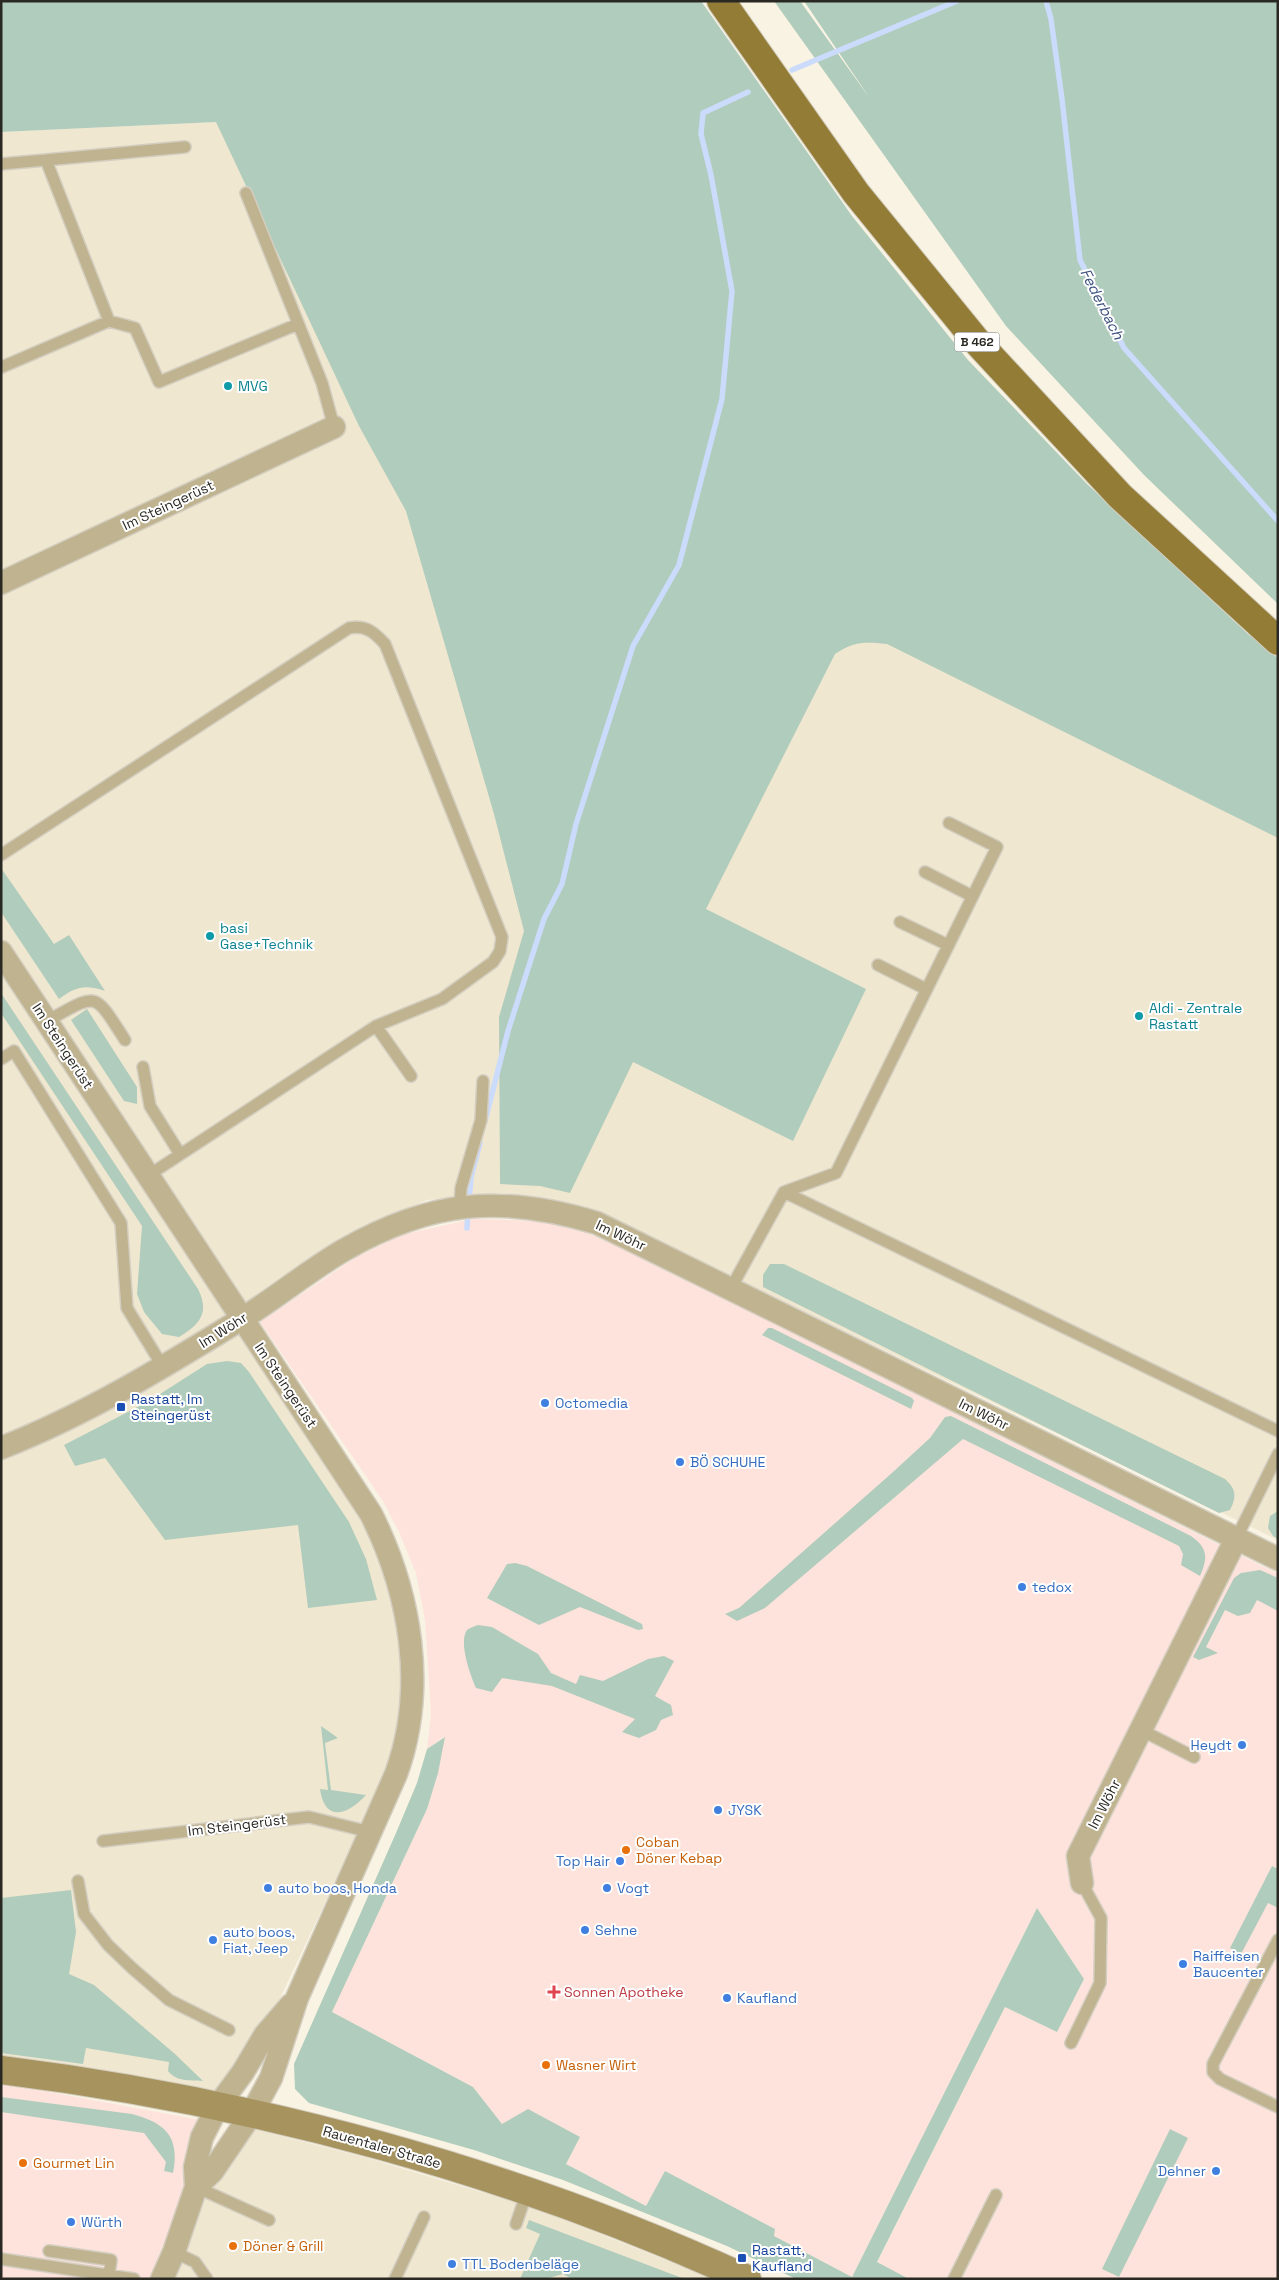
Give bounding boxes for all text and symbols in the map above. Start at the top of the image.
water label: Federbach [1076,265,1129,343]
road number: B 462 [954,332,1000,352]
place label: MVG [238,377,268,395]
marker: MVG [222,380,234,392]
street label: Im Steingerüst [119,476,217,534]
place label: basi Gase+Technik [220,919,314,953]
marker: basi Gase+Technik [204,930,216,942]
place label: Aldi - Zentrale Rastatt [1149,999,1242,1033]
street label: Im Steingerüst [29,1000,97,1092]
marker: Aldi - Zentrale Rastatt [1133,1010,1145,1022]
street label: Im Wöhr [593,1216,649,1254]
street label: Im Wöhr [196,1308,250,1352]
street label: Im Steingerüst [251,1339,321,1431]
place label: Rastatt, Im Steingerüst [131,1390,211,1424]
place label: Octomedia [555,1394,628,1412]
street label: Im Wöhr [956,1394,1012,1434]
marker: Octomedia [539,1397,551,1409]
marker: Rastatt, Im Steingerüst [115,1401,127,1413]
place label: BÖ SCHUHE [690,1453,765,1471]
marker: BÖ SCHUHE [674,1456,686,1468]
place label: tedox [1032,1578,1072,1596]
marker: tedox [1016,1581,1028,1593]
place label: Heydt [1191,1736,1232,1754]
marker: Heydt [1236,1739,1248,1751]
street label: Im Wöhr [1084,1776,1124,1832]
place label: JYSK [728,1801,762,1819]
marker: JYSK [712,1804,724,1816]
street label: Im Steingerüst [187,1810,287,1840]
place label: Coban Döner Kebap [636,1833,722,1867]
marker: Coban Döner Kebap [620,1844,632,1856]
place label: Top Hair [556,1852,610,1870]
marker: Top Hair [614,1855,626,1867]
place label: auto boos, Honda [278,1879,397,1897]
place label: Vogt [617,1879,649,1897]
marker: auto boos, Honda [262,1882,274,1894]
marker: Vogt [601,1882,613,1894]
place label: Sehne [595,1921,637,1939]
place label: auto boos, Fiat, Jeep [223,1923,295,1957]
marker: Sehne [579,1924,591,1936]
marker: auto boos, Fiat, Jeep [207,1934,219,1946]
place label: Raiffeisen Baucenter [1193,1947,1264,1981]
marker: Raiffeisen Baucenter [1177,1958,1189,1970]
place label: Sonnen Apotheke [564,1983,684,2001]
marker: Sonnen Apotheke [548,1986,560,1998]
place label: Kaufland [737,1989,797,2007]
marker: Kaufland [721,1992,733,2004]
place label: Wasner Wirt [556,2056,637,2074]
marker: Wasner Wirt [540,2059,552,2071]
street label: Rauentaler Straße [321,2122,443,2172]
place label: Gourmet Lin [33,2154,115,2172]
marker: Gourmet Lin [17,2157,29,2169]
place label: Dehner [1158,2162,1206,2180]
marker: Dehner [1210,2165,1222,2177]
place label: Würth [81,2213,122,2231]
marker: Würth [65,2216,77,2228]
place label: Döner & Grill [243,2237,324,2255]
marker: Döner & Grill [227,2240,239,2252]
place label: Rastatt, Kaufland [752,2241,812,2275]
marker: Rastatt, Kaufland [736,2252,748,2264]
place label: TTL Bodenbeläge [462,2255,579,2273]
marker: TTL Bodenbeläge [446,2258,458,2270]

